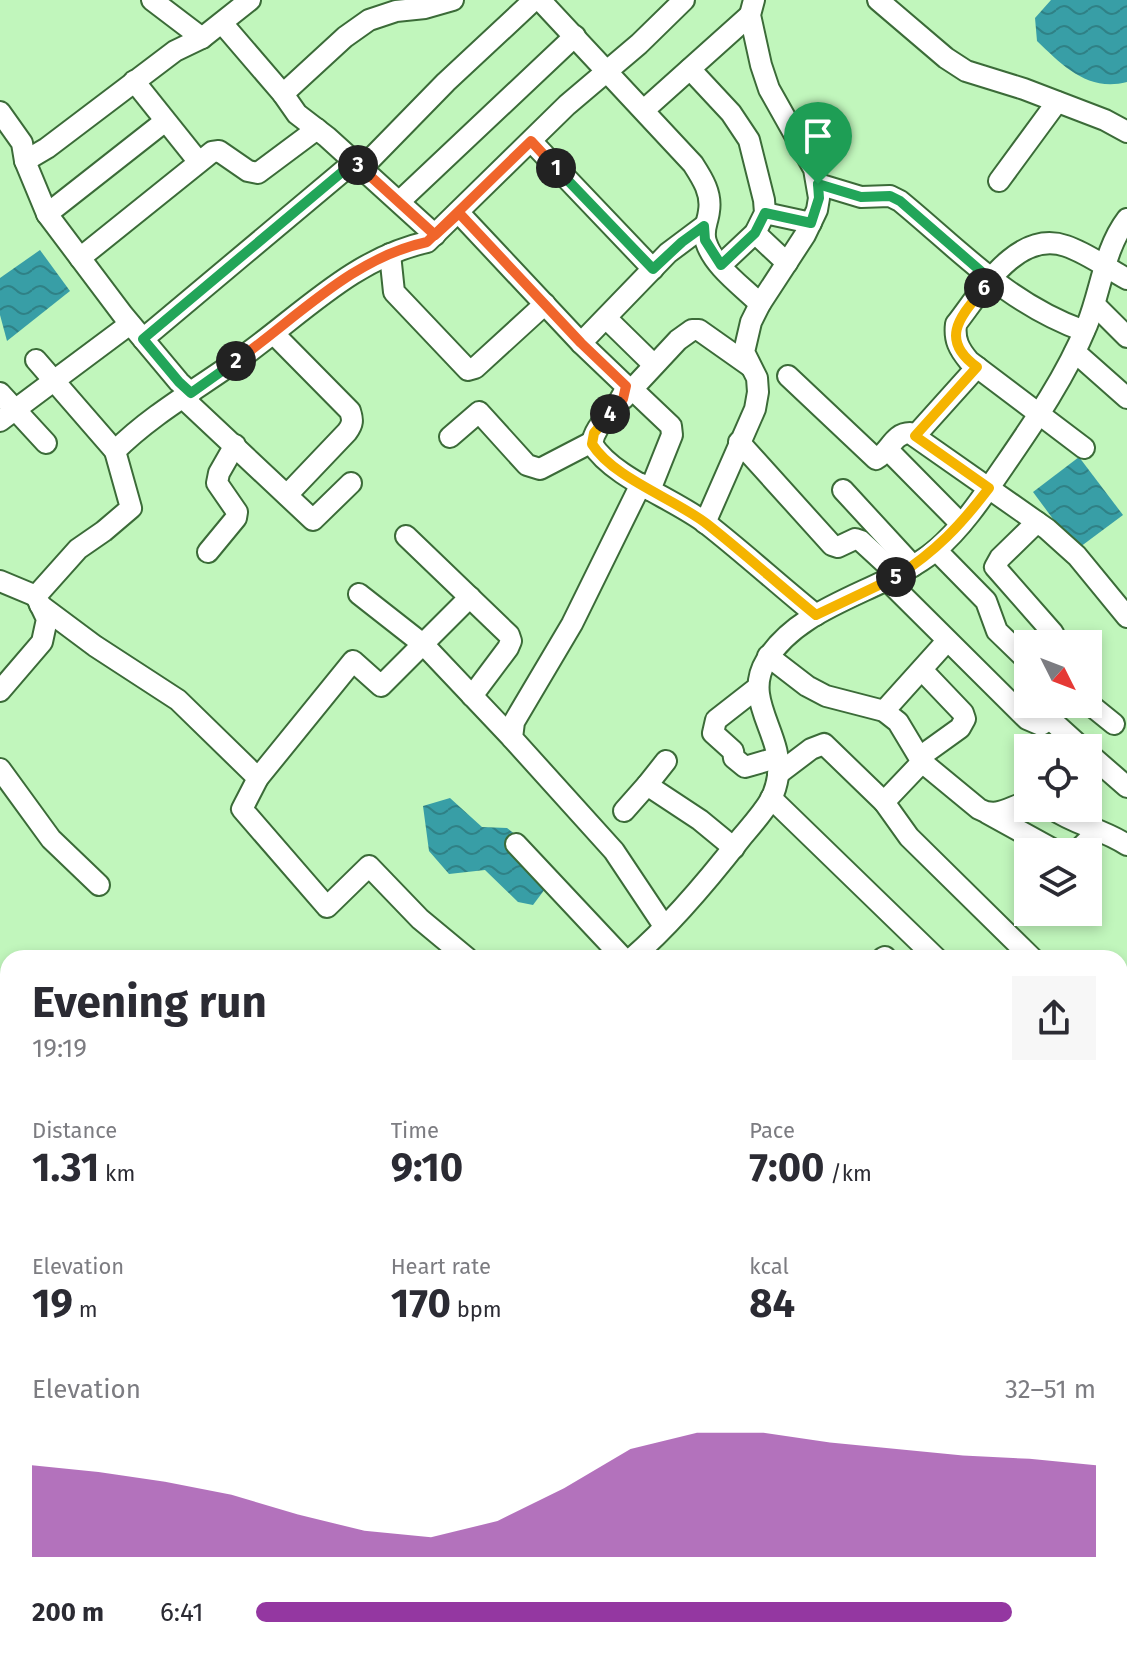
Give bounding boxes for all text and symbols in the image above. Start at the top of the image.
pin [784,102,852,184]
icon: arrive [796,114,840,158]
pin: 3 [338,145,378,185]
pin: 1 [536,148,576,188]
text: 3 [352,151,364,178]
text: 1 [551,154,561,181]
pin: 6 [964,268,1004,308]
text: 6 [978,274,990,301]
pin: 2 [216,341,256,381]
text: 2 [230,347,242,374]
pin: 4 [590,394,630,434]
text: 4 [604,400,616,427]
pin: 5 [876,557,916,597]
text: 5 [890,563,902,590]
north arrow [1014,630,1102,718]
map controls [1014,630,1102,926]
button: locate [1014,734,1102,822]
button: layers [1014,838,1102,926]
text: Evening run [32,976,267,1029]
button: share [1012,976,1096,1060]
text: 19:19 [32,1033,87,1064]
text: Distance [32,1117,117,1144]
text: Time [391,1117,439,1144]
text: Pace [749,1117,795,1144]
text: 1.31 [32,1144,99,1192]
text: 9:10 [391,1144,463,1192]
text: 7:00 [749,1144,824,1192]
text: km [99,1160,135,1187]
text: /km [824,1160,872,1187]
text: Elevation [32,1253,124,1280]
text: Heart rate [391,1253,491,1280]
text: kcal [749,1253,789,1280]
text: 19 [32,1280,73,1328]
text: 170 [391,1280,451,1328]
text: 84 [749,1280,795,1328]
text: m [73,1296,98,1323]
text: bpm [451,1296,502,1323]
text: Elevation [32,1374,141,1405]
text: 32–51 m [1005,1374,1096,1405]
text: 200 m [32,1597,104,1628]
text: 6:41 [160,1597,204,1628]

